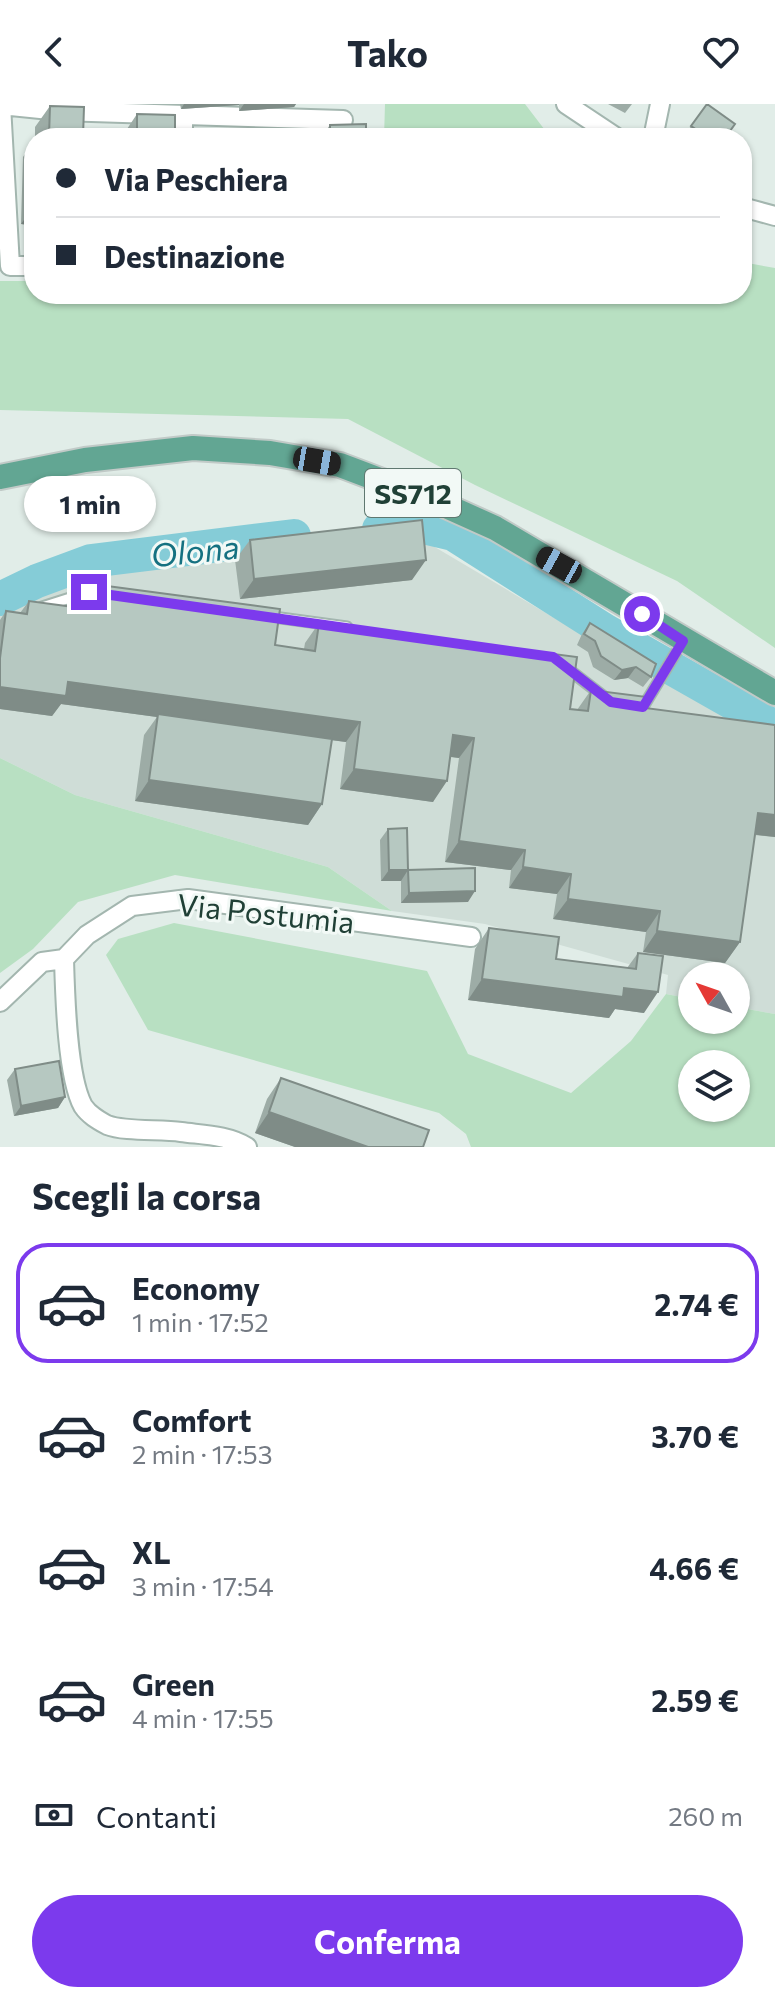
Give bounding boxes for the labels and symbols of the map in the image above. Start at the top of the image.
car [291,445,343,477]
road number: SS712 [365,469,461,517]
callout: 1 min [23,476,155,532]
water label: Olona [149,525,241,575]
car [532,543,586,587]
route end [71,574,107,610]
route start [624,596,660,632]
street label: Via Postumia [176,884,356,940]
north arrow [678,962,750,1034]

